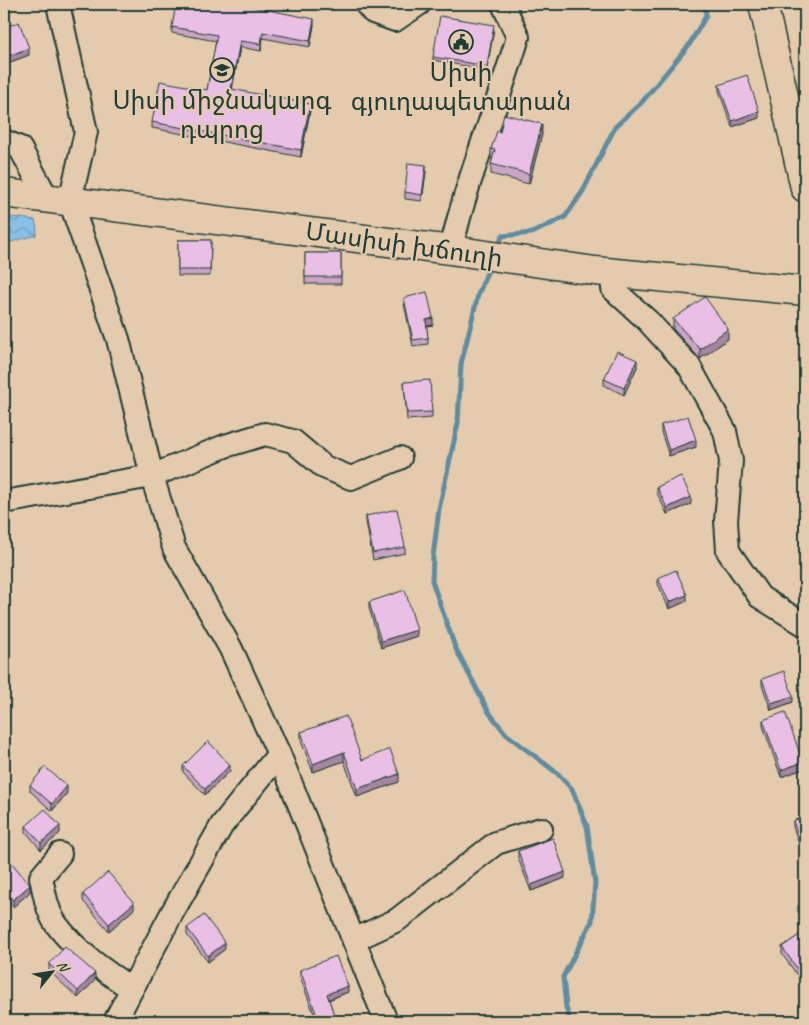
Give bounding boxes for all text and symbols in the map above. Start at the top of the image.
public building icon: Սիսի գյուղապետարան [448,29,474,55]
school or university icon: Սիսի միջնակարգ դպրոց [209,57,235,83]
place label: Սիսի գյուղապետարան [351,57,571,118]
place label: Սիսի միջնակարգ դպրոց [112,85,332,146]
street label: Մասիսի խճուղի [303,215,505,275]
north arrow [28,948,78,998]
text: N [53,958,74,976]

